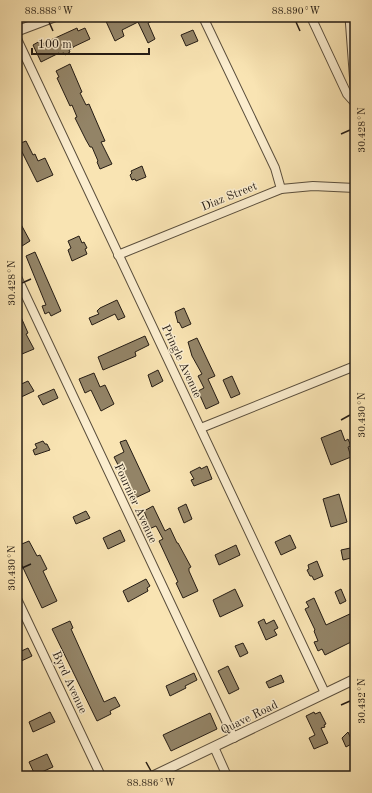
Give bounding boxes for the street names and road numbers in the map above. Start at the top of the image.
street label: Diaz Street [200,180,259,214]
street label: Pringle Avenue [159,323,204,400]
street label: Fournier Avenue [111,462,159,545]
street label: Byrd Avenue [49,649,89,716]
street label: Quave Road [219,699,280,737]

